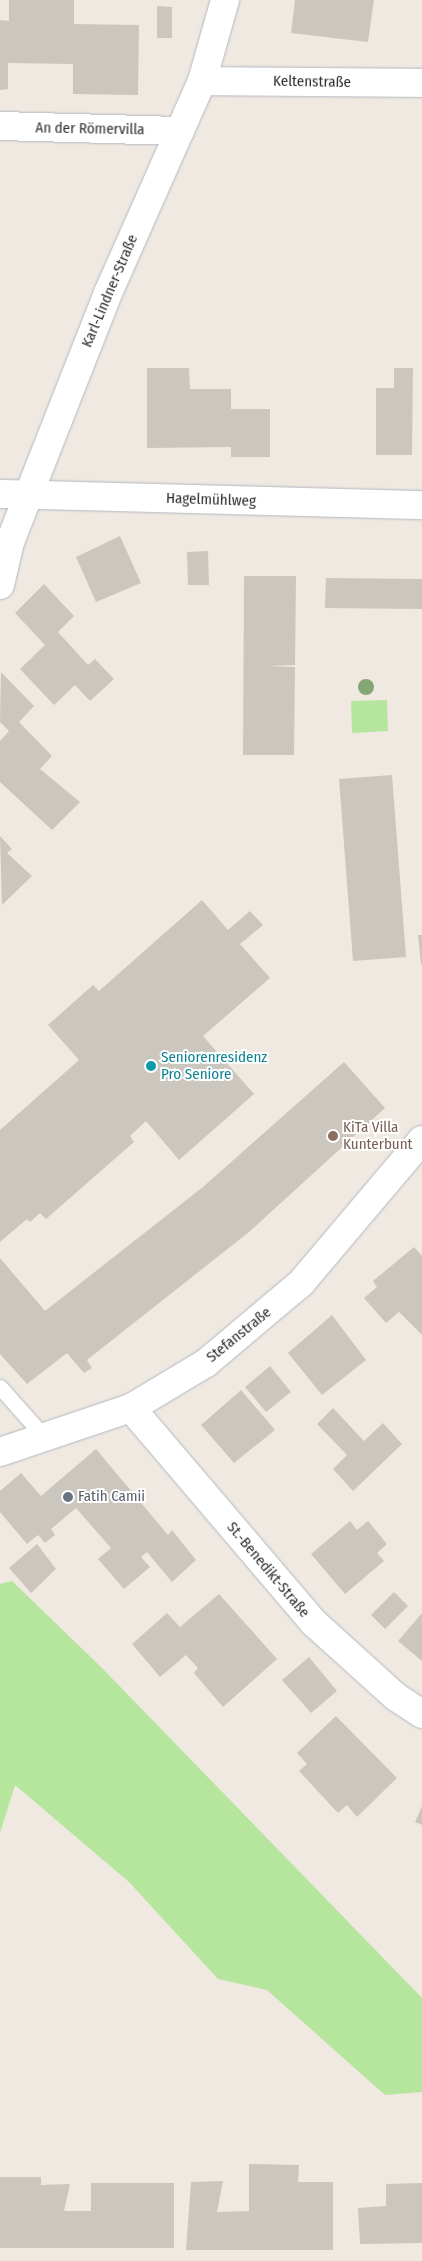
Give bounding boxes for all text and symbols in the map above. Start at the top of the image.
street label: Keltenstraße [273,72,351,92]
street label: An der Römervilla [35,119,145,139]
street label: Karl-Lindner-Straße [78,232,142,350]
street label: Hagelmühlweg [166,489,256,511]
place label: Seniorenresidenz Pro Seniore [161,1048,267,1083]
marker: Seniorenresidenz Pro Seniore [145,1060,157,1072]
place label: KiTa Villa Kunterbunt [343,1118,413,1153]
marker: KiTa Villa Kunterbunt [327,1130,339,1142]
street label: Stefanstraße [203,1303,275,1367]
place label: Fatih Camii [78,1488,145,1506]
marker: Fatih Camii [62,1491,74,1503]
street label: St.-Benedikt-Straße [223,1519,313,1621]

